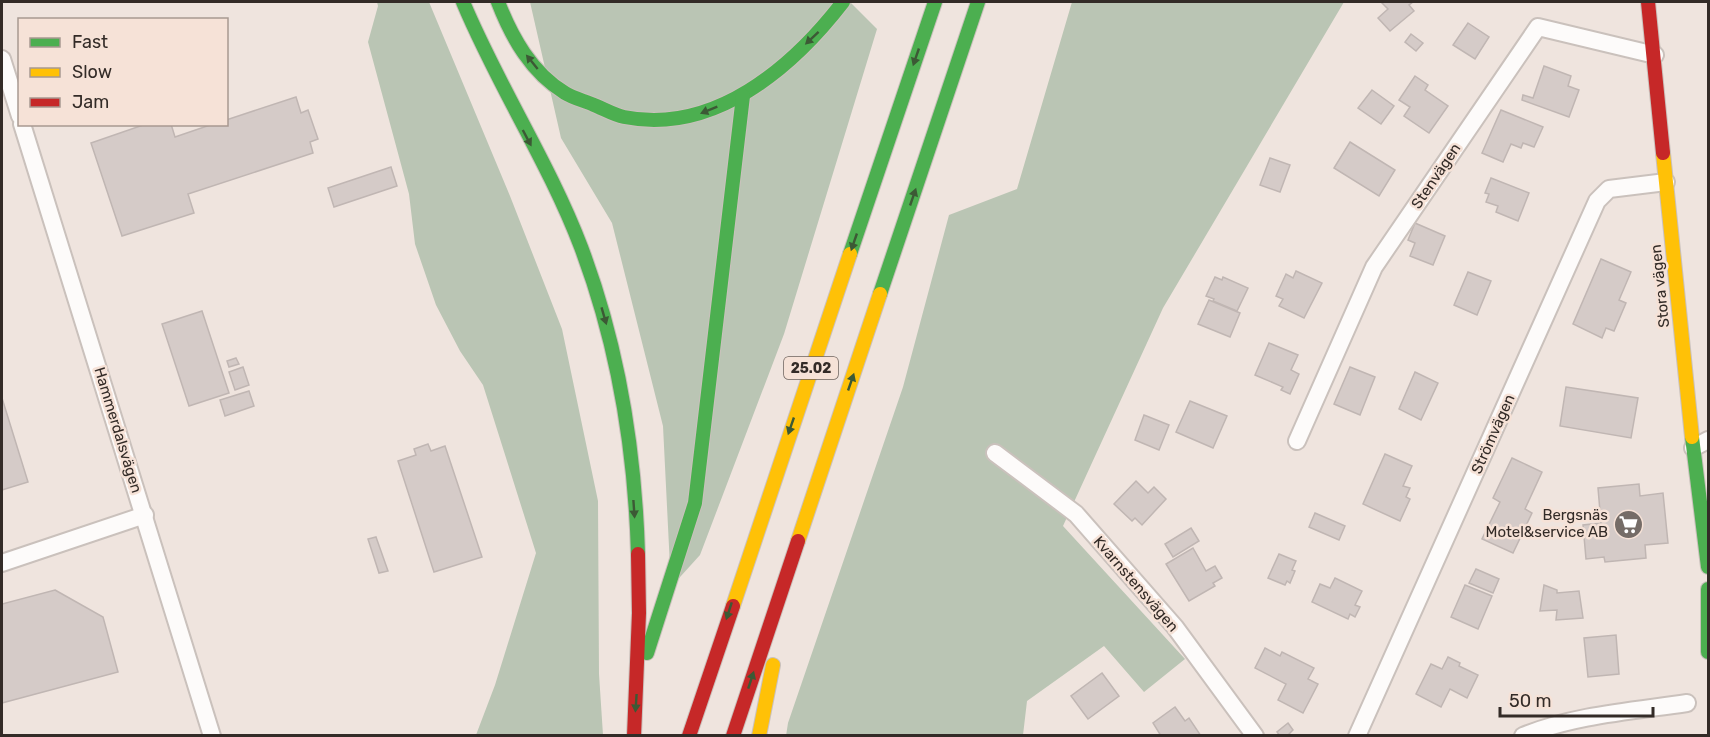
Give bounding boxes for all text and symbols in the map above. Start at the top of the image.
legend [18,18,228,126]
text: Fast [72,31,108,53]
one-way arrow [805,31,820,44]
one-way arrow [911,48,920,66]
one-way arrow [527,55,539,70]
text: Slow [72,61,112,83]
text: Jam [72,91,109,113]
one-way arrow [699,106,717,116]
one-way arrow [522,129,532,146]
street label: Stenvägen [1408,140,1464,212]
one-way arrow [908,188,918,206]
one-way arrow [848,233,858,251]
street label: Stora vägen [1647,243,1673,329]
one-way arrow [600,307,609,325]
road number: 25.02 [784,357,838,379]
street label: Hammerdalsvägen [90,365,146,495]
one-way arrow [846,373,856,391]
street label: Strömvägen [1467,391,1519,477]
one-way arrow [786,418,796,436]
one-way arrow [629,499,638,518]
place label: Bergsnäs Motel&service AB [1486,506,1608,541]
supermarket icon: Bergsnäs Motel&service AB [1613,508,1645,540]
street label: Kvarnstensvägen [1090,533,1182,635]
one-way arrow [724,602,734,620]
one-way arrow [747,671,756,689]
scale bar [1500,680,1653,718]
text: 50 m [1509,690,1552,712]
one-way arrow [631,694,641,713]

